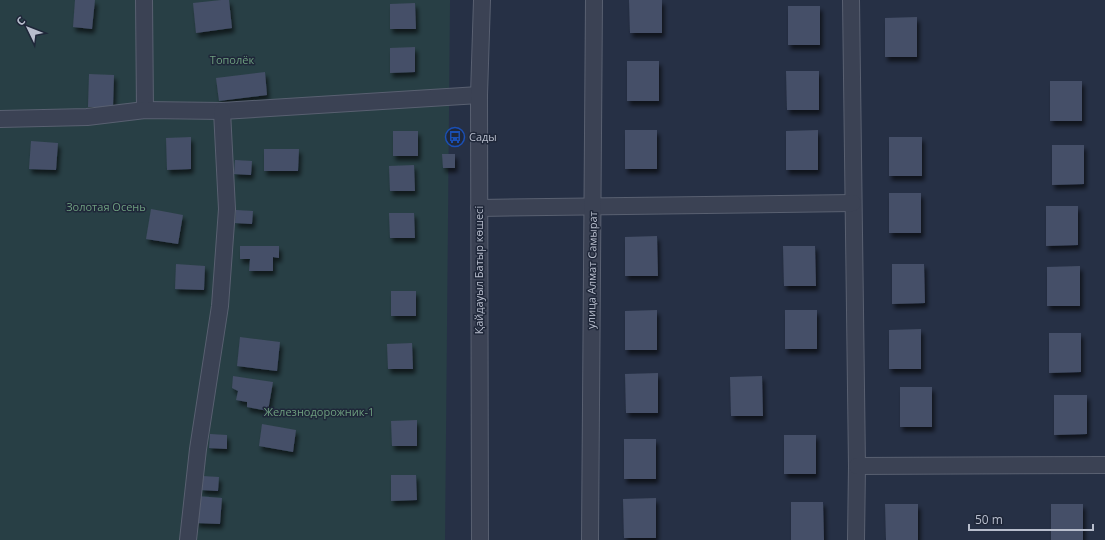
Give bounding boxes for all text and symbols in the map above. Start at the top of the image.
north arrow [8,8,48,48]
text: С [12,13,28,29]
park label: Тополёк [210,52,254,67]
bus stop icon: Сады [444,126,466,148]
place label: Сады [469,129,497,144]
park label: Золотая Осень [66,199,146,214]
street label: Қайдауыл Батыр көшесі [471,206,486,334]
street label: улица Алмат Самырат [583,211,600,329]
park label: Железнодорожник-1 [264,404,374,419]
scale bar [969,506,1093,532]
text: 50 m [975,511,1003,528]

